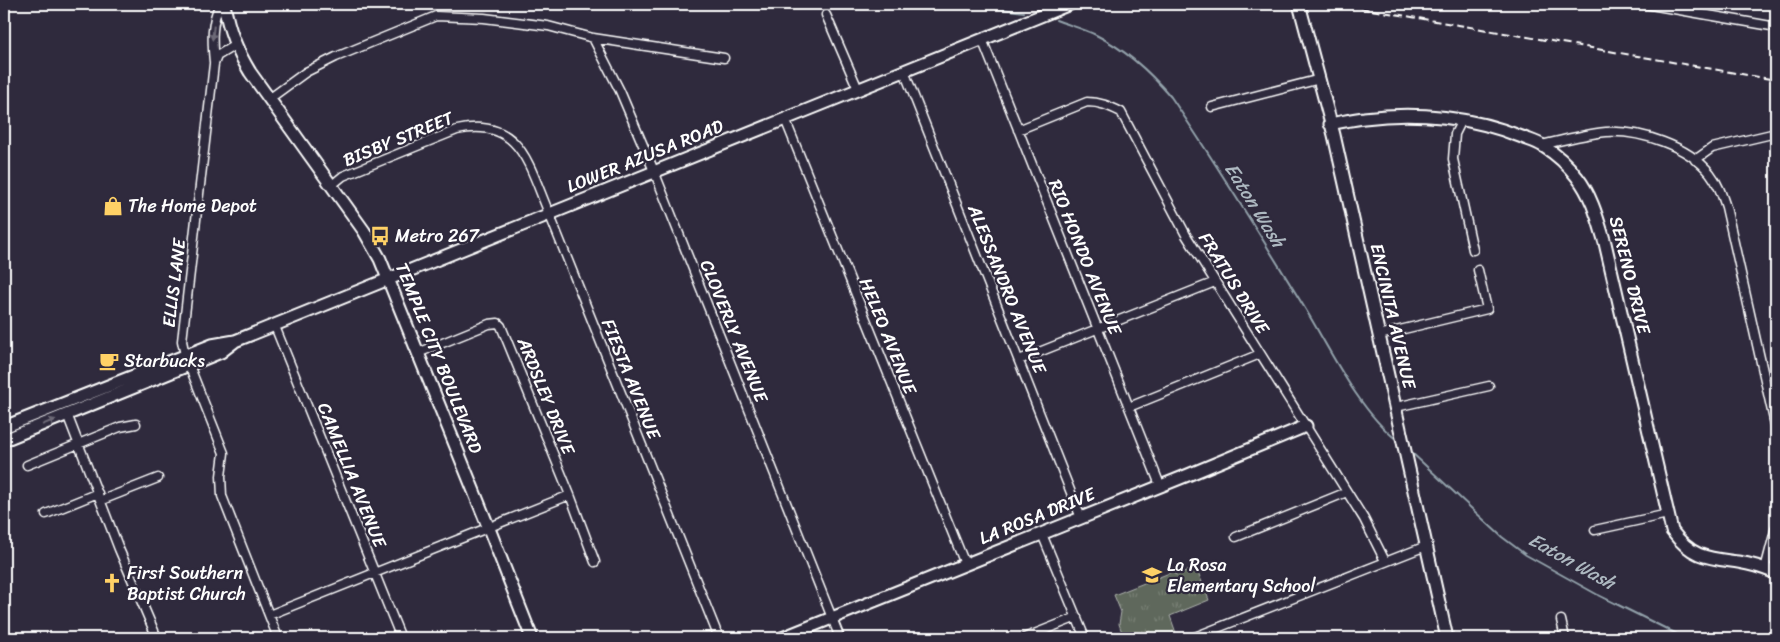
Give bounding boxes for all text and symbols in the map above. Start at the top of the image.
one-way arrow [209,26,217,42]
street label: BISBY STREET [338,102,459,176]
street label: LOWER AZUSA ROAD [562,110,728,202]
water label: Eaton Wash [1216,156,1295,256]
street label: RIO HONDO AVENUE [1039,174,1131,341]
place label: The Home Depot [128,190,257,222]
shop icon: The Home Depot [102,195,124,217]
street label: ALESSANDRO AVENUE [958,199,1056,379]
street label: SERENO DRIVE [1600,213,1660,338]
place label: Metro 267 [395,220,481,252]
bus stop icon: Metro 267 [369,225,391,247]
street label: FRATUS DRIVE [1190,225,1279,341]
street label: ELLIS LANE [153,236,195,329]
street label: ENCINITA AVENUE [1361,240,1426,393]
street label: CLOVERLY AVENUE [691,255,778,408]
street label: TEMPLE CITY BOULEVARD [386,258,492,459]
street label: HELEO AVENUE [850,273,926,400]
street label: FIESTA AVENUE [592,314,670,445]
street label: ARDSLEY DRIVE [508,332,584,460]
place label: Starbucks [124,345,205,377]
cafe icon: Starbucks [98,350,120,372]
street label: CAMELLIA AVENUE [308,398,396,553]
one-way arrow [42,417,56,425]
street label: LA ROSA DRIVE [974,478,1101,554]
water label: Eaton Wash [1522,524,1623,599]
place label: La Rosa Elementary School [1167,549,1316,602]
place label: First Southern Baptist Church [127,557,246,610]
school or university icon: La Rosa Elementary School [1141,564,1163,586]
church icon: First Southern Baptist Church [101,572,123,594]

